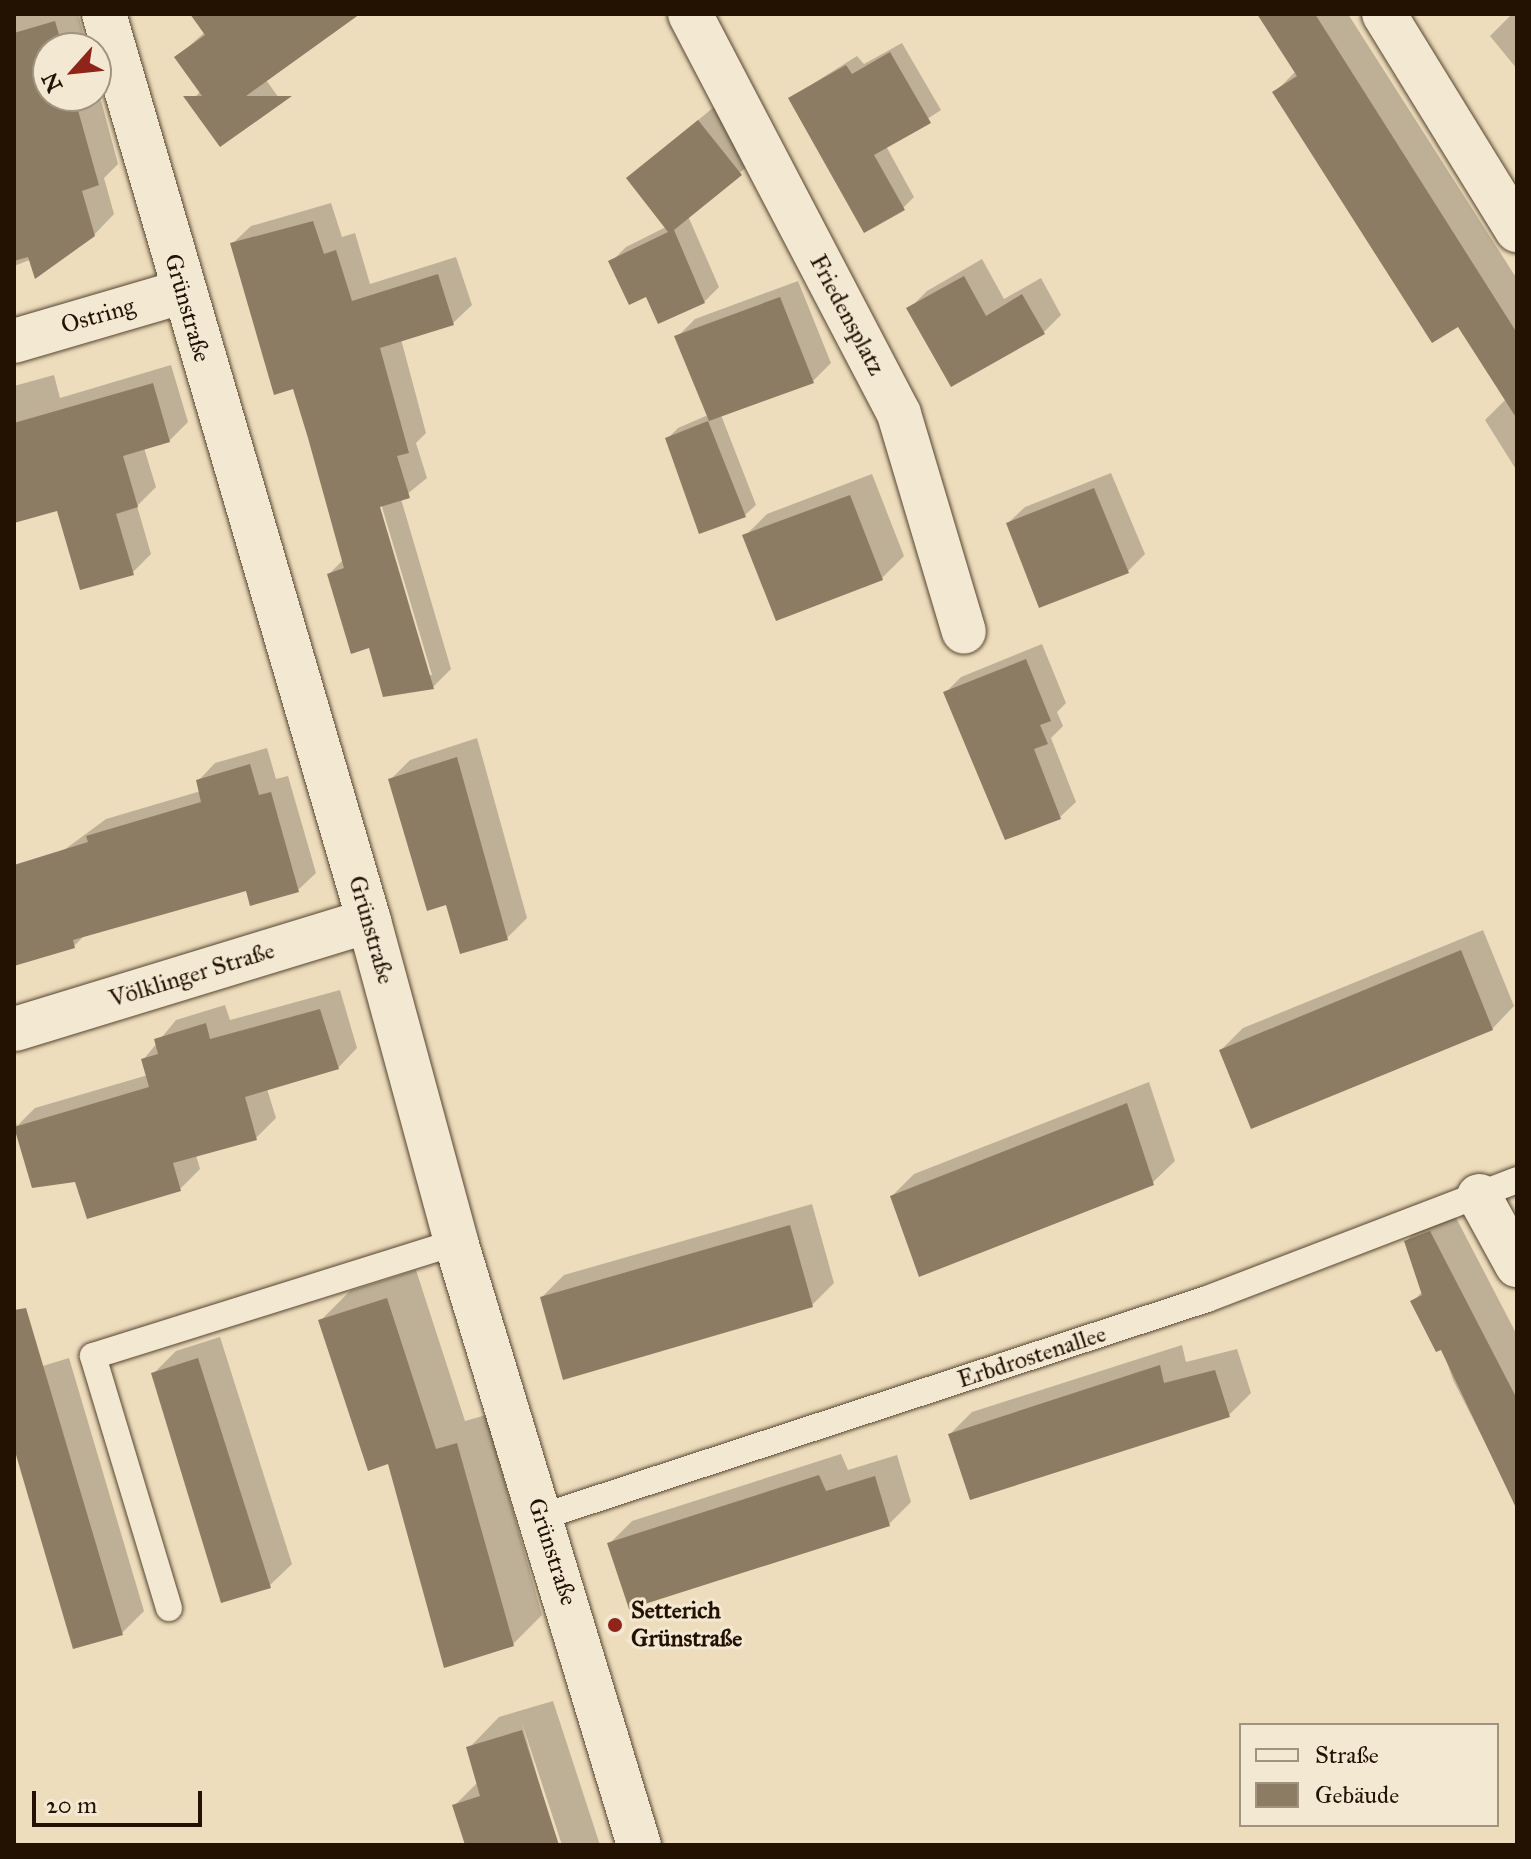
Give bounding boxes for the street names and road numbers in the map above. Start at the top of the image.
street label: Friedensplatz [803,250,891,380]
street label: Grünstraße [158,251,216,365]
street label: Ostring [58,292,138,340]
street label: Grünstraße [342,873,400,987]
street label: Völklinger Straße [106,936,278,1014]
street label: Erbdrostenallee [954,1319,1110,1395]
street label: Grünstraße [521,1495,583,1609]

